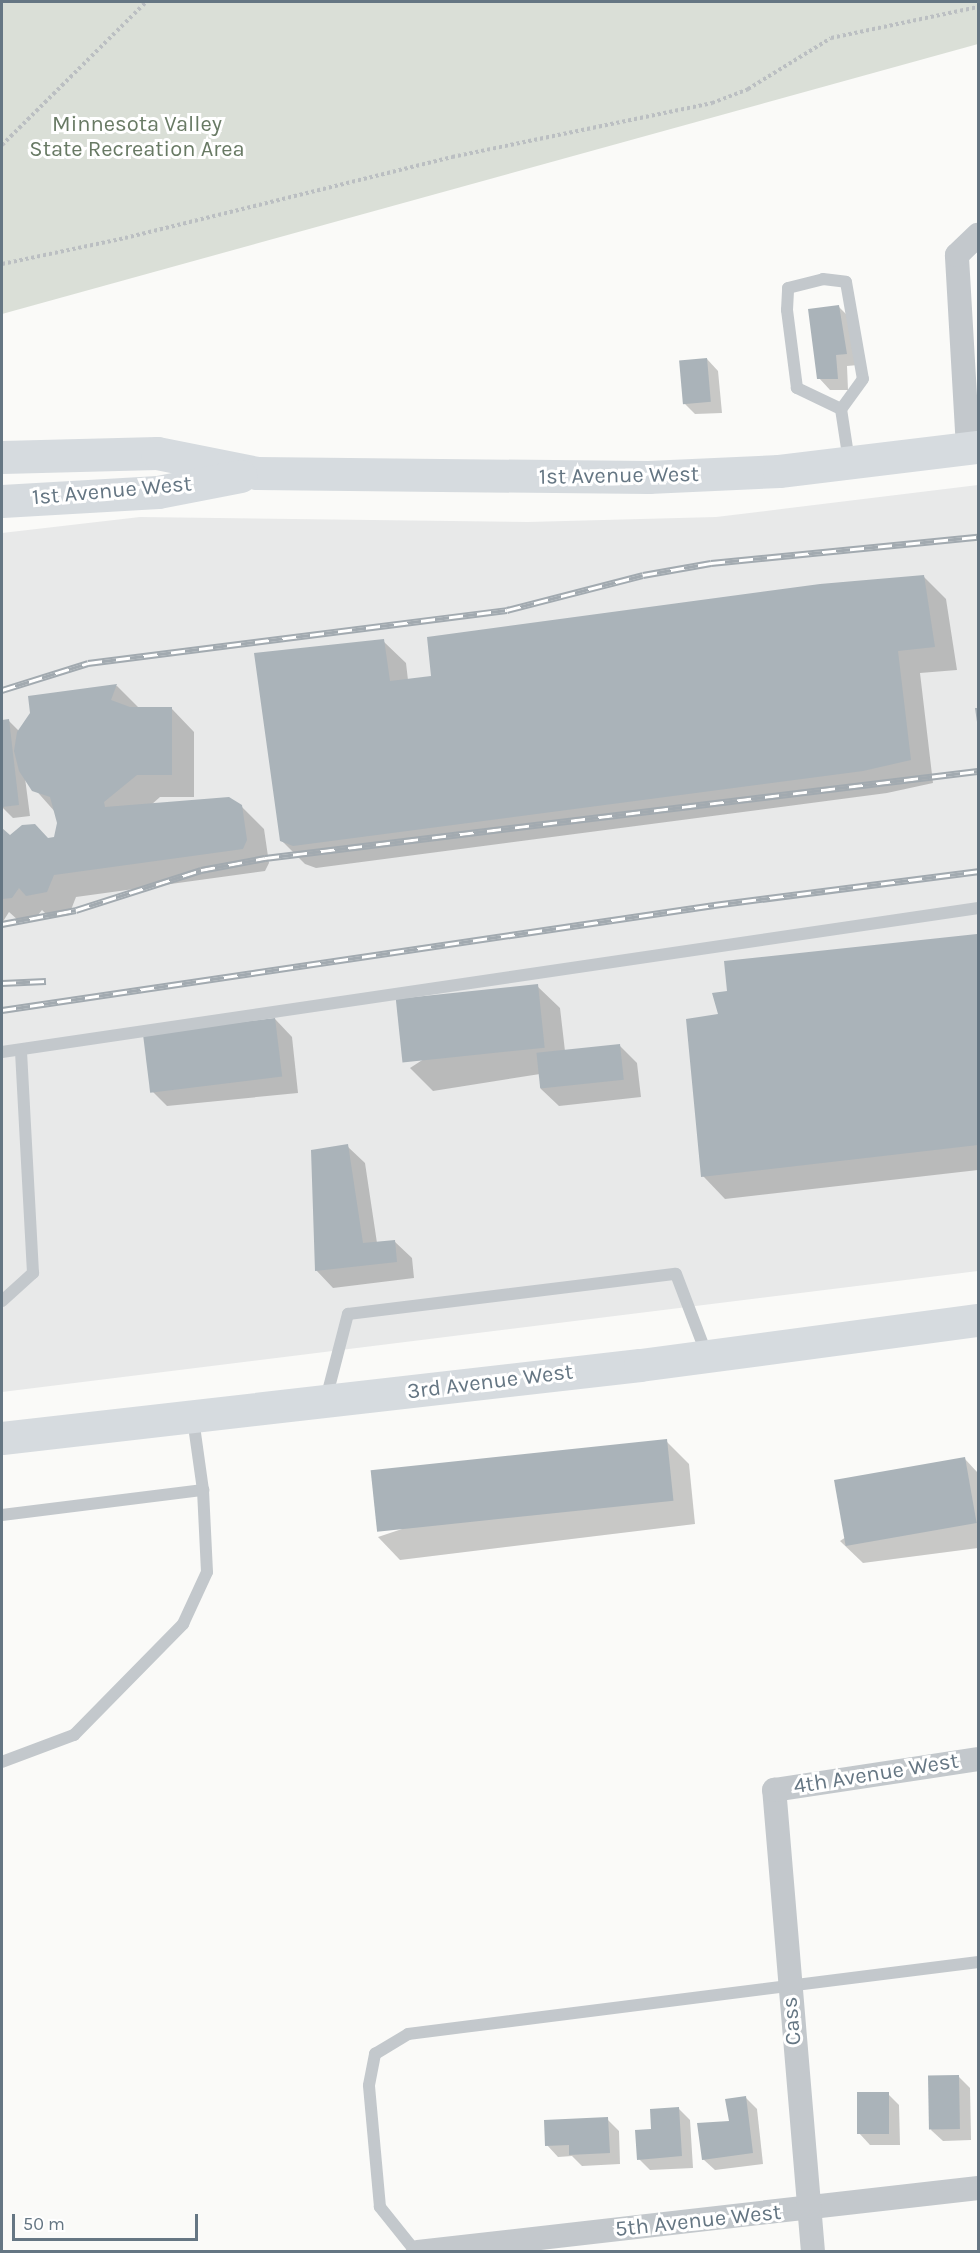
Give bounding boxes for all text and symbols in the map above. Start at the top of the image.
park label: Minnesota Valley State Recreation Area [29,111,245,162]
street label: 1st Avenue West [539,461,699,491]
street label: 1st Avenue West [31,471,193,511]
street label: 3rd Avenue West [406,1359,574,1405]
street label: 4th Avenue West [792,1748,960,1800]
street label: Cass [777,1996,807,2046]
street label: 5th Avenue West [614,2199,782,2243]
scale bar [15,2202,201,2240]
text: 50 m [23,2213,65,2235]

